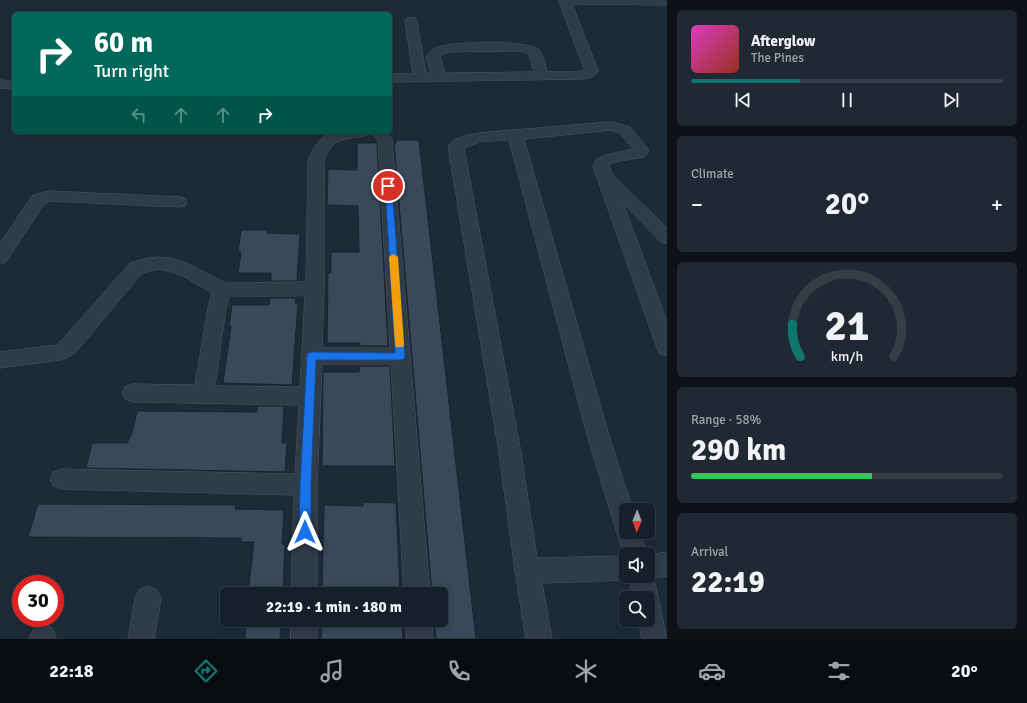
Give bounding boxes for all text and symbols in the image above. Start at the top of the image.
text: 60 m [94,26,153,60]
icon: right [28,28,80,80]
text: Afterglow [751,32,815,50]
text: The Pines [751,50,804,66]
text: Turn right [94,60,169,82]
icon: previous [732,89,754,111]
icon: pause [836,89,858,111]
icon: next [940,89,962,111]
icon: left [128,104,150,126]
icon: ahead [170,104,192,126]
icon: ahead [212,104,234,126]
icon: right [254,104,276,126]
text: Climate [691,166,734,182]
pin [371,169,405,203]
icon: arrive [377,175,399,197]
text: 20° [825,186,869,223]
text: − [691,191,703,218]
text: + [991,191,1003,218]
text: 21 [825,301,869,352]
text: km/h [831,348,863,365]
text: Range · 58% [691,412,761,428]
text: 290 km [691,432,786,469]
north arrow [619,503,655,539]
map controls [619,503,655,627]
position arrow [284,511,326,553]
text: Arrival [691,544,728,560]
button: sound [619,547,655,583]
text: 22:19 [691,564,765,601]
speed limit sign: 30 [12,575,64,627]
button: search [619,591,655,627]
text: 22:19 · 1 min · 180 m [266,598,402,616]
icon: directions [192,657,220,685]
icon: music [318,657,346,685]
icon: phone [445,657,473,685]
icon: climate [572,657,600,685]
icon: car [698,657,726,685]
icon: filters [825,657,853,685]
text: 22:18 [49,660,93,682]
text: 20° [951,660,978,682]

